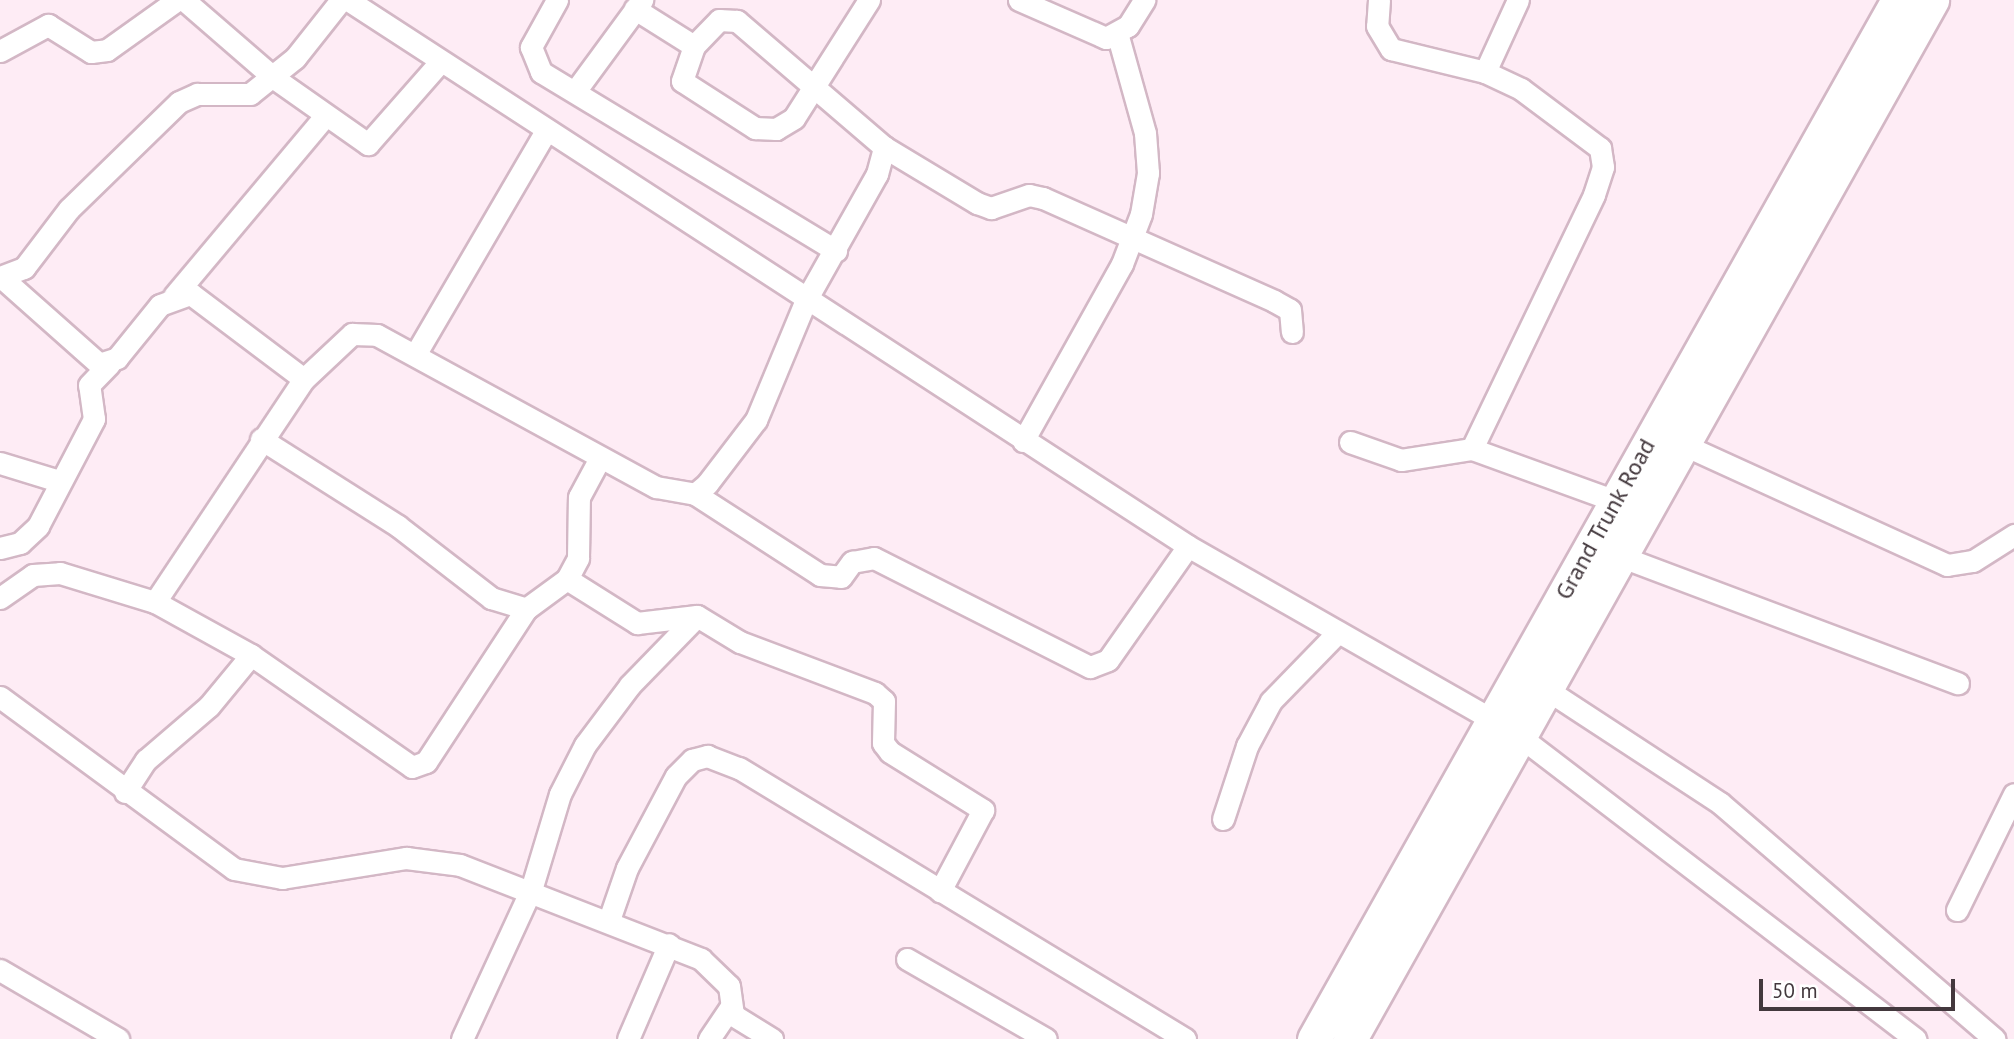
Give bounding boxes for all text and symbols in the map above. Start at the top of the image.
street label: Grand Trunk Road [1549,433,1661,605]
scale bar [1762,965,1958,1009]
text: 50 m [1772,977,1818,1004]

